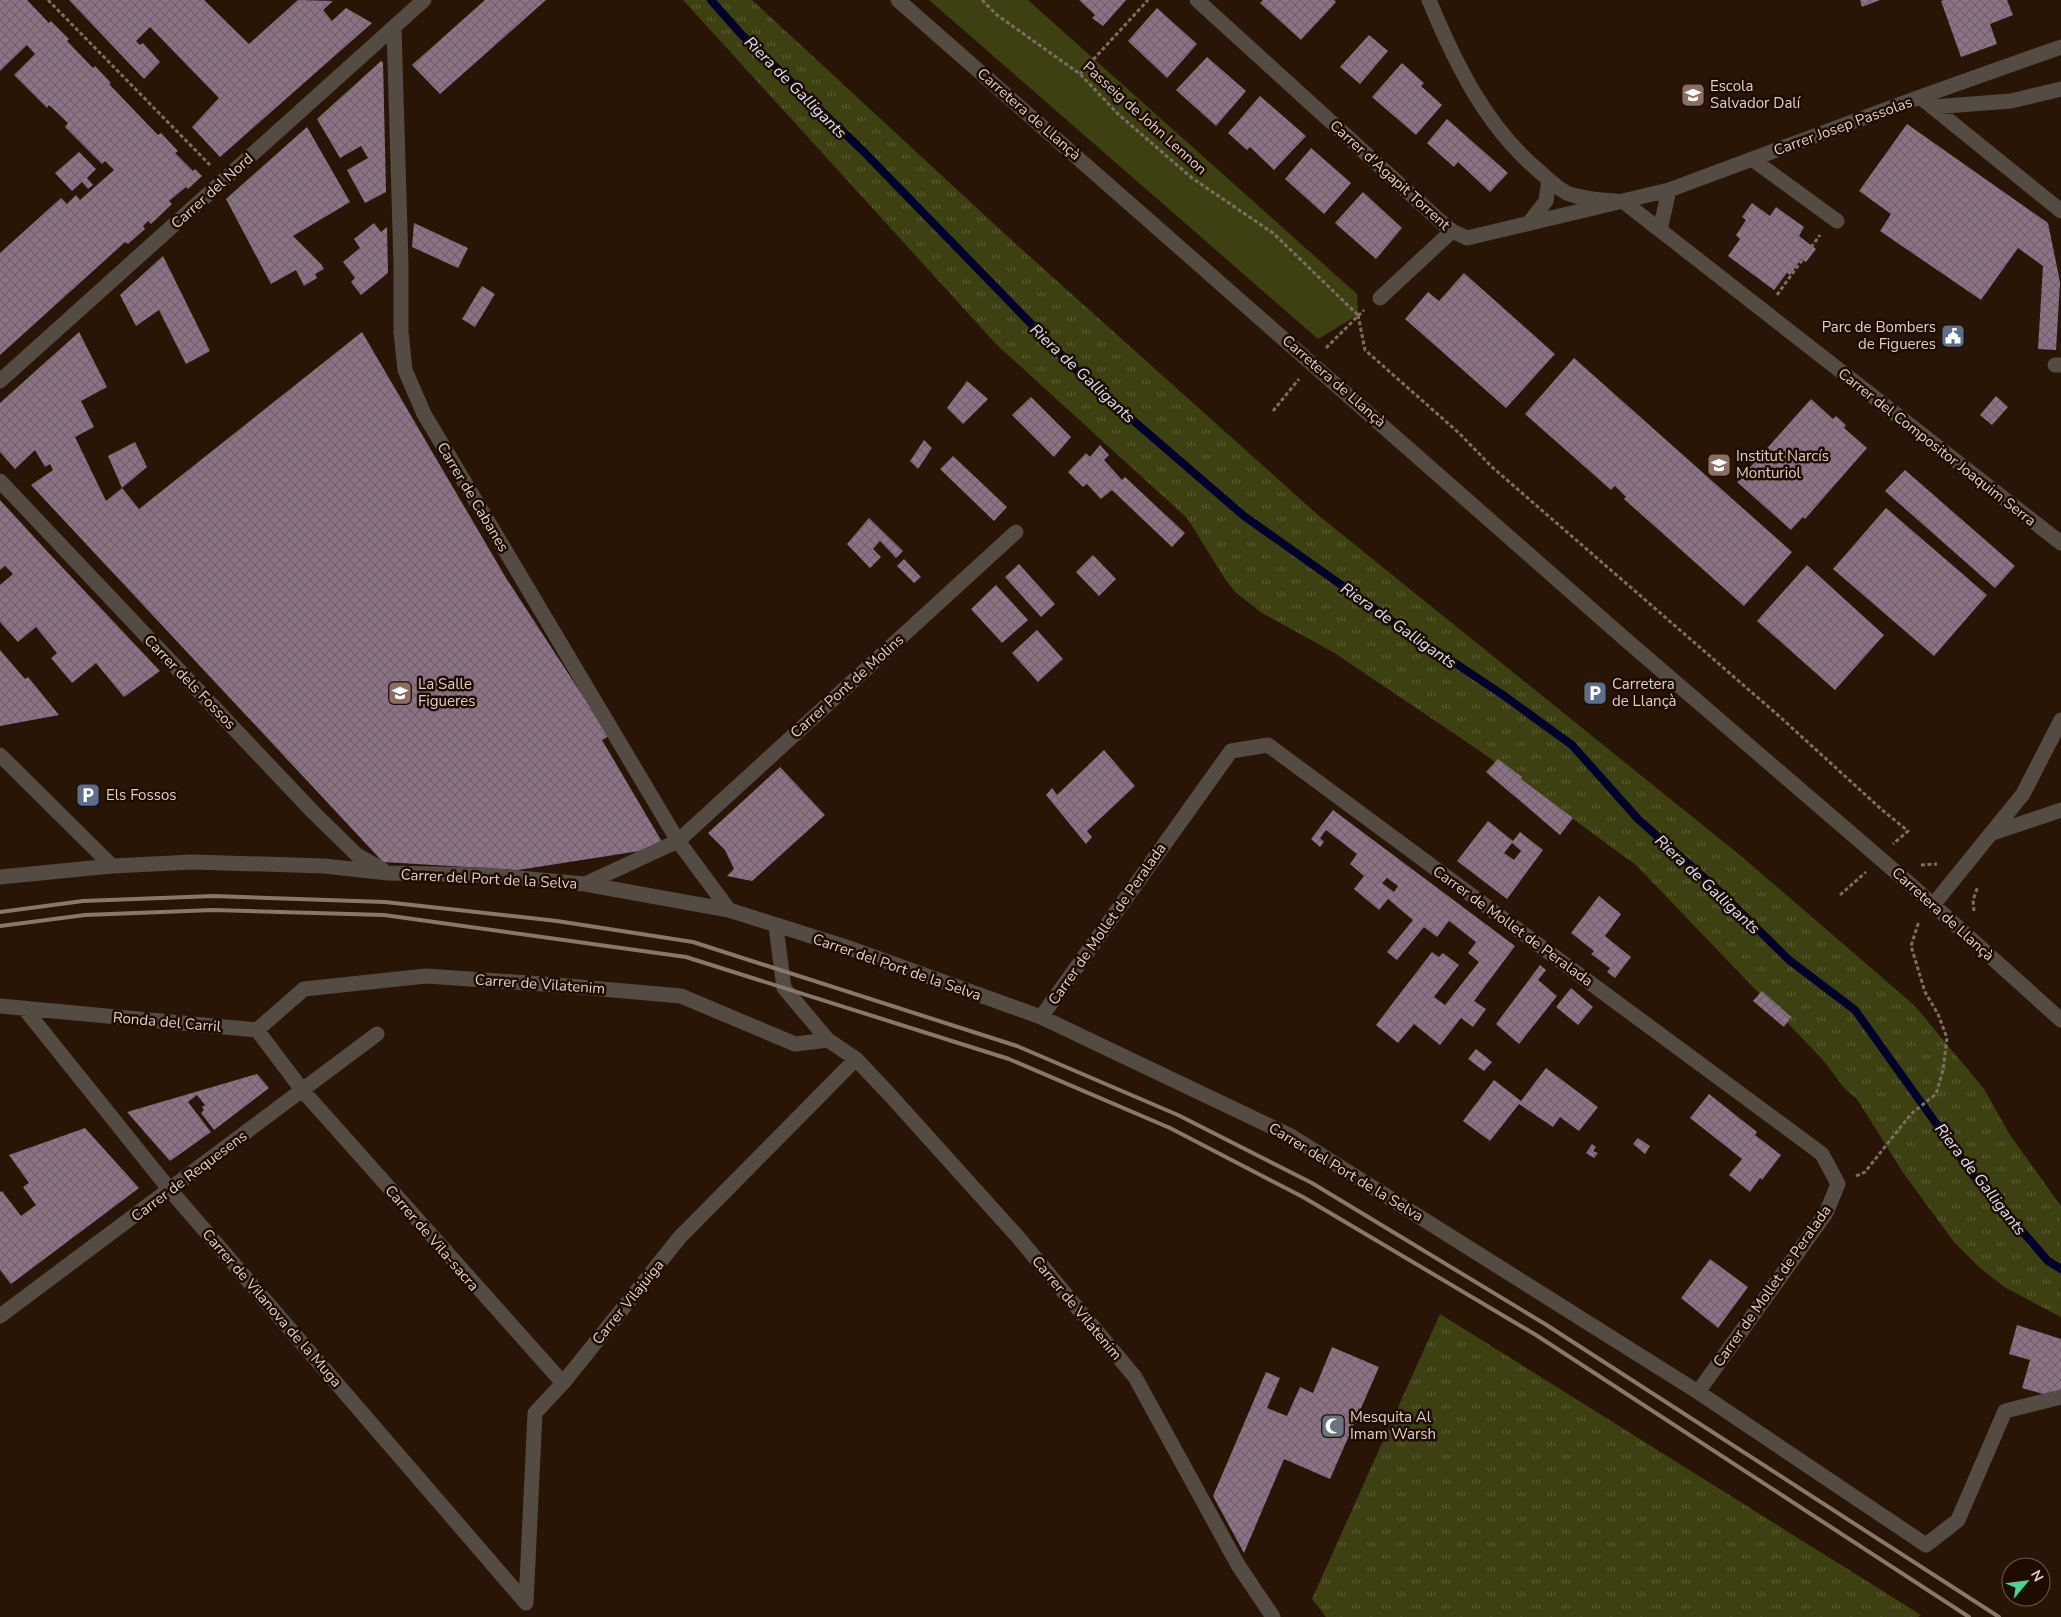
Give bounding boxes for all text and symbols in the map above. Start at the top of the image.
water label: Riera de Galligants [739,32,852,144]
street label: Passeig de John Lennon [1079,57,1211,179]
street label: Carretera de Llançà [973,63,1085,165]
place label: Escola Salvador Dalí [1710,76,1802,113]
school or university icon: Escola Salvador Dalí [1680,82,1706,108]
street label: Carrer Josep Passolas [1771,92,1915,160]
street label: Carrer d'Agapit Torrent [1326,116,1455,235]
street label: Carrer del Nord [167,149,257,233]
place label: Parc de Bombers de Figueres [1822,317,1936,354]
water label: Riera de Galligants [1025,319,1140,429]
public building icon: Parc de Bombers de Figueres [1940,323,1966,349]
street label: Carretera de Llançà [1278,330,1390,432]
street label: Carrer del Compositor Joaquim Serra [1834,363,2040,531]
street label: Carrer de Cabanes [432,439,514,555]
place label: Institut Narcís Monturiol [1736,446,1829,483]
school or university icon: Institut Narcís Monturiol [1706,452,1732,478]
water label: Riera de Galligants [1336,578,1461,674]
street label: Carrer dels Fossos [140,630,240,734]
street label: Carrer Pont de Molins [786,630,908,742]
place label: La Salle Figueres [418,674,475,711]
place label: Carretera de Llançà [1612,674,1676,711]
school or university icon: La Salle Figueres [387,680,413,706]
parking icon: Carretera de Llançà [1582,680,1608,706]
parking icon: Els Fossos [75,782,101,808]
place label: Els Fossos [106,785,176,805]
water label: Riera de Galligants [1650,830,1765,940]
street label: Carrer de Mollet de Peralada [1043,839,1171,1009]
street label: Carrer de Mollet de Peralada [1429,861,1597,991]
street label: Carretera de Llançà [1888,863,1998,965]
street label: Carrer del Port de la Selva [400,864,578,894]
street label: Carrer del Port de la Selva [810,929,984,1005]
street label: Carrer de Vilatenim [474,969,606,999]
street label: Ronda del Carril [112,1007,223,1037]
street label: Carrer del Port de la Selva [1265,1118,1427,1226]
water label: Riera de Galligants [1929,1119,2031,1240]
street label: Carrer de Requesens [127,1126,251,1226]
street label: Carrer de Vila-sacra [380,1181,484,1295]
street label: Carrer de Mollet de Peralada [1708,1201,1836,1371]
street label: Carrer de Vilanova de la Muga [198,1225,346,1391]
street label: Carrer de Vilatenim [1027,1252,1127,1364]
street label: Carrer Vilajuiga [587,1255,669,1349]
place label: Mesquita Al Imam Warsh [1350,1407,1436,1444]
mosque icon: Mesquita Al Imam Warsh [1320,1413,1346,1439]
north arrow [2001,1557,2051,1607]
text: N [2026,1567,2048,1585]

